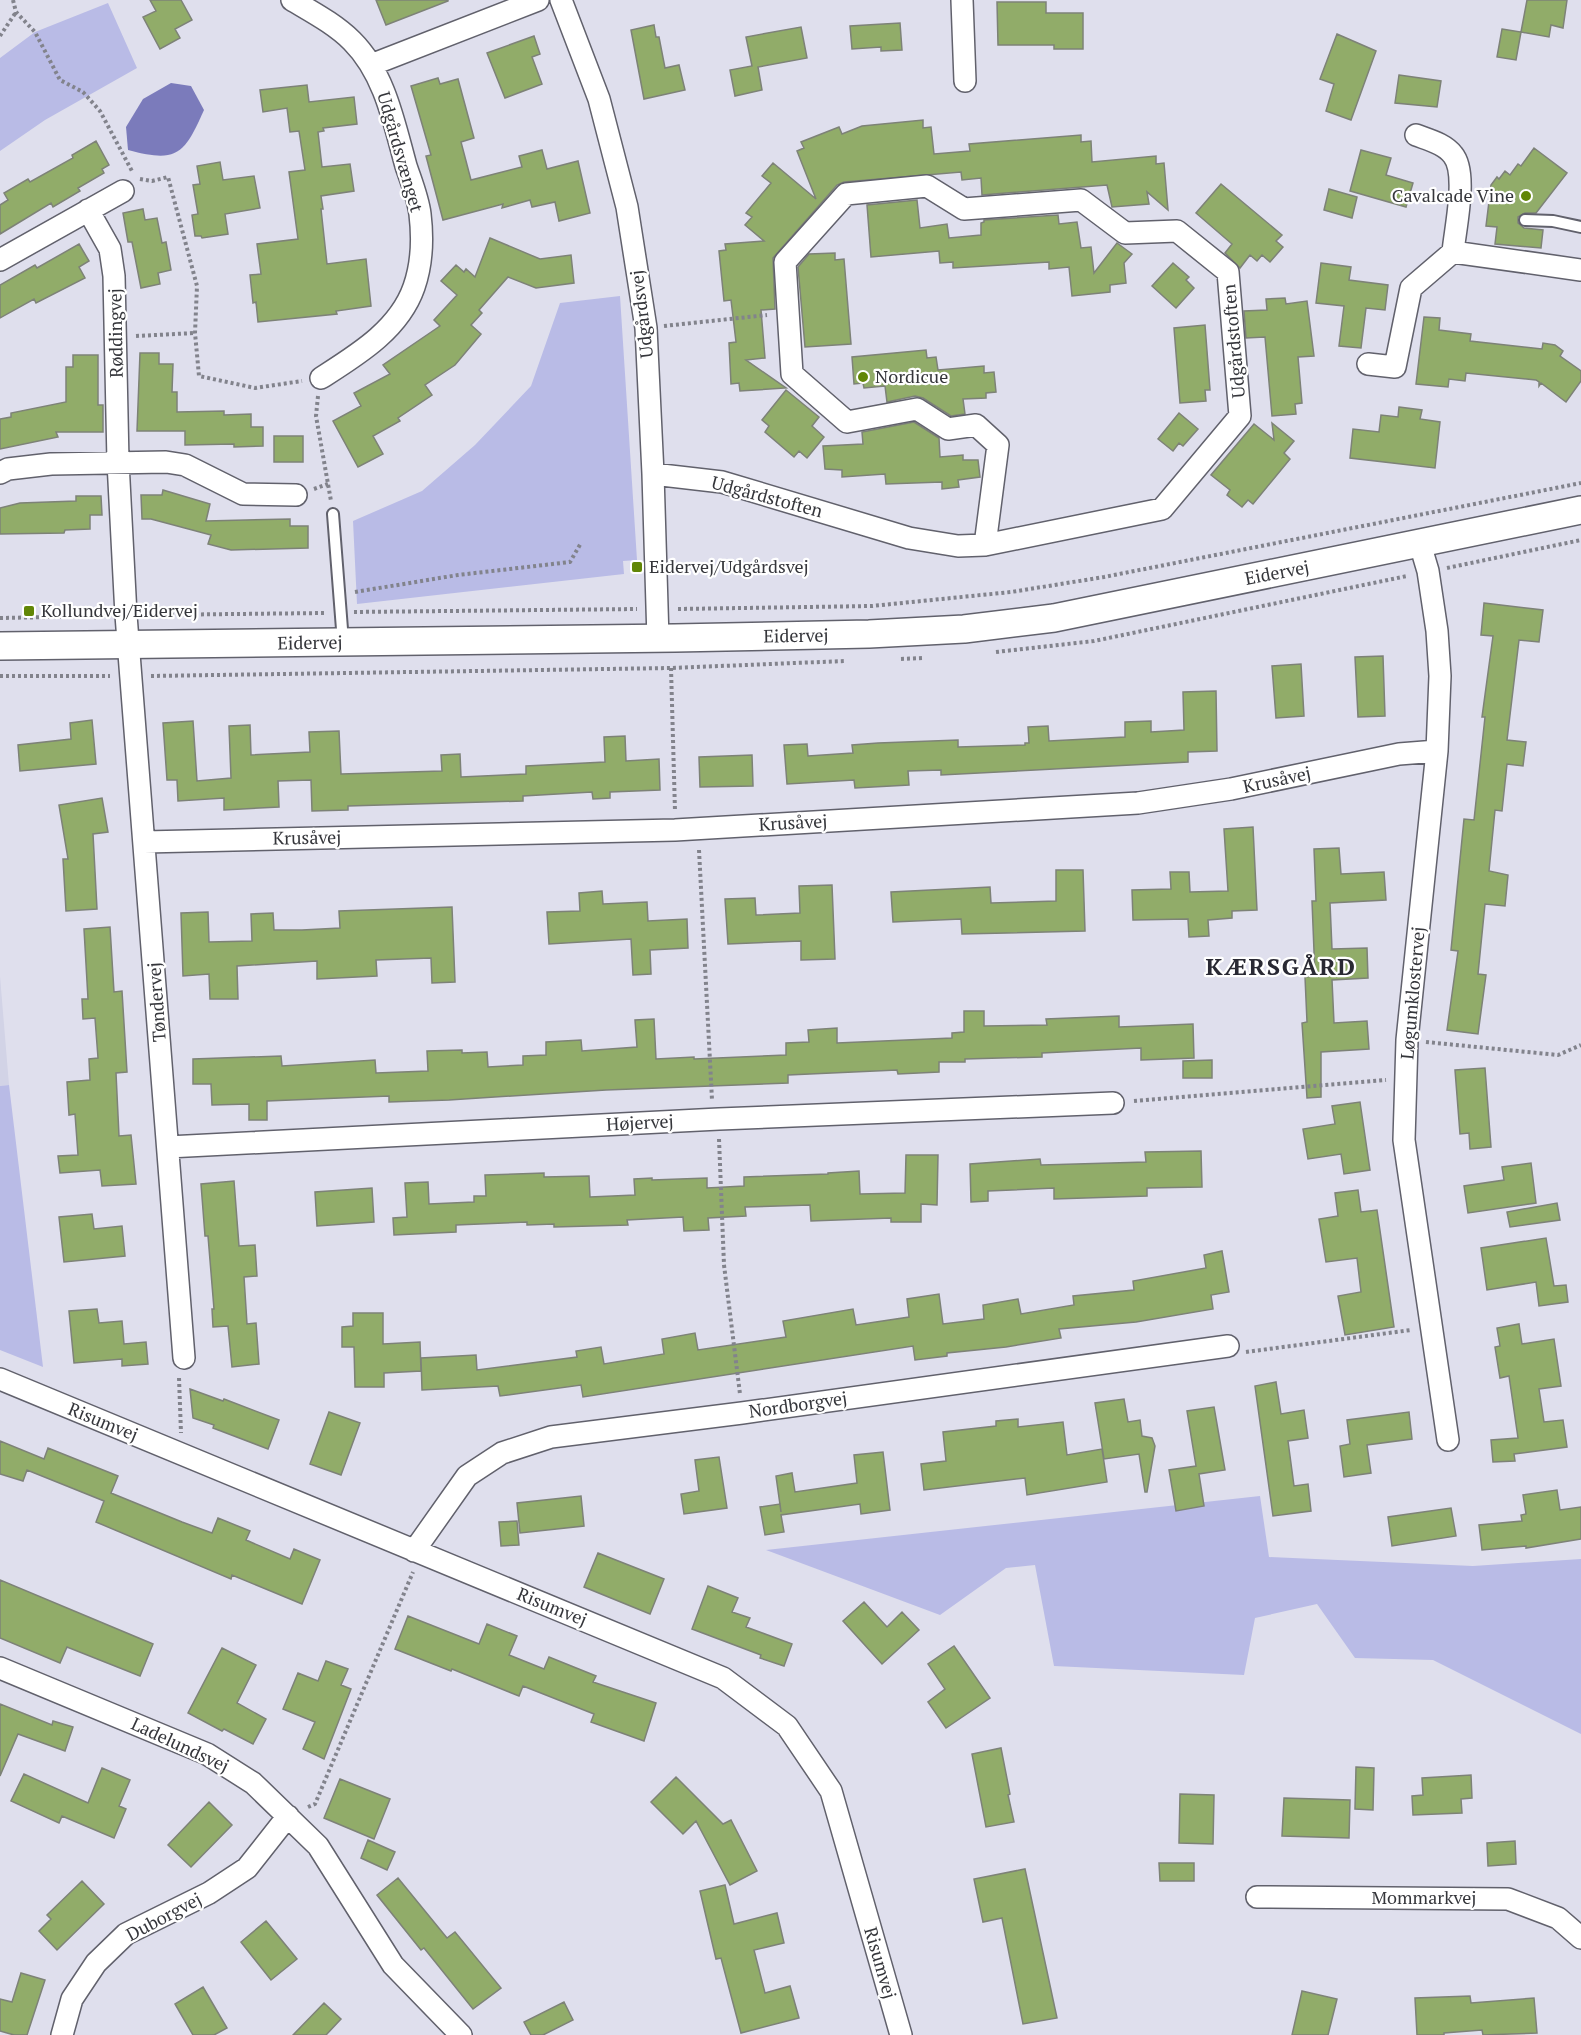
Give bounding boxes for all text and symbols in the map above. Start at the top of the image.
street label: Udgårdsvænget [372,89,430,215]
place label: Cavalcade Vine [1392,183,1514,207]
marker: Cavalcade Vine [1519,189,1533,203]
street label: Udgårdsvej [624,269,658,359]
street label: Udgårdstoften [1216,283,1250,399]
street label: Røddingvej [102,288,128,378]
place label: Nordicue [875,364,948,388]
marker: Nordicue [856,370,870,384]
street label: Udgårdstoften [709,470,826,523]
place label: Eidervej/Udgårdsvej [649,554,809,578]
street label: Eidervej [1243,554,1311,590]
marker: Eidervej/Udgårdsvej [630,560,644,574]
place label: Kollundvej/Eidervej [41,598,198,622]
marker: Kollundvej/Eidervej [22,604,36,618]
street label: Eidervej [763,622,829,648]
street label: Eidervej [277,629,343,655]
street label: Krusåvej [1241,760,1313,798]
street label: Krusåvej [758,808,828,836]
street label: Krusåvej [272,824,342,850]
street label: Løgumklostervej [1394,925,1430,1061]
district label: KÆRSGÅRD [1205,950,1357,982]
street label: Tøndervej [141,961,171,1043]
street label: Højervej [606,1108,674,1136]
street label: Nordborgvej [747,1385,849,1423]
street label: Risumvej [65,1396,142,1446]
street label: Risumvej [514,1581,591,1631]
street label: Ladelundsvej [128,1711,233,1777]
street label: Mommarkvej [1372,1885,1476,1909]
street label: Duborgvej [122,1886,205,1946]
street label: Risumvej [859,1924,903,2001]

